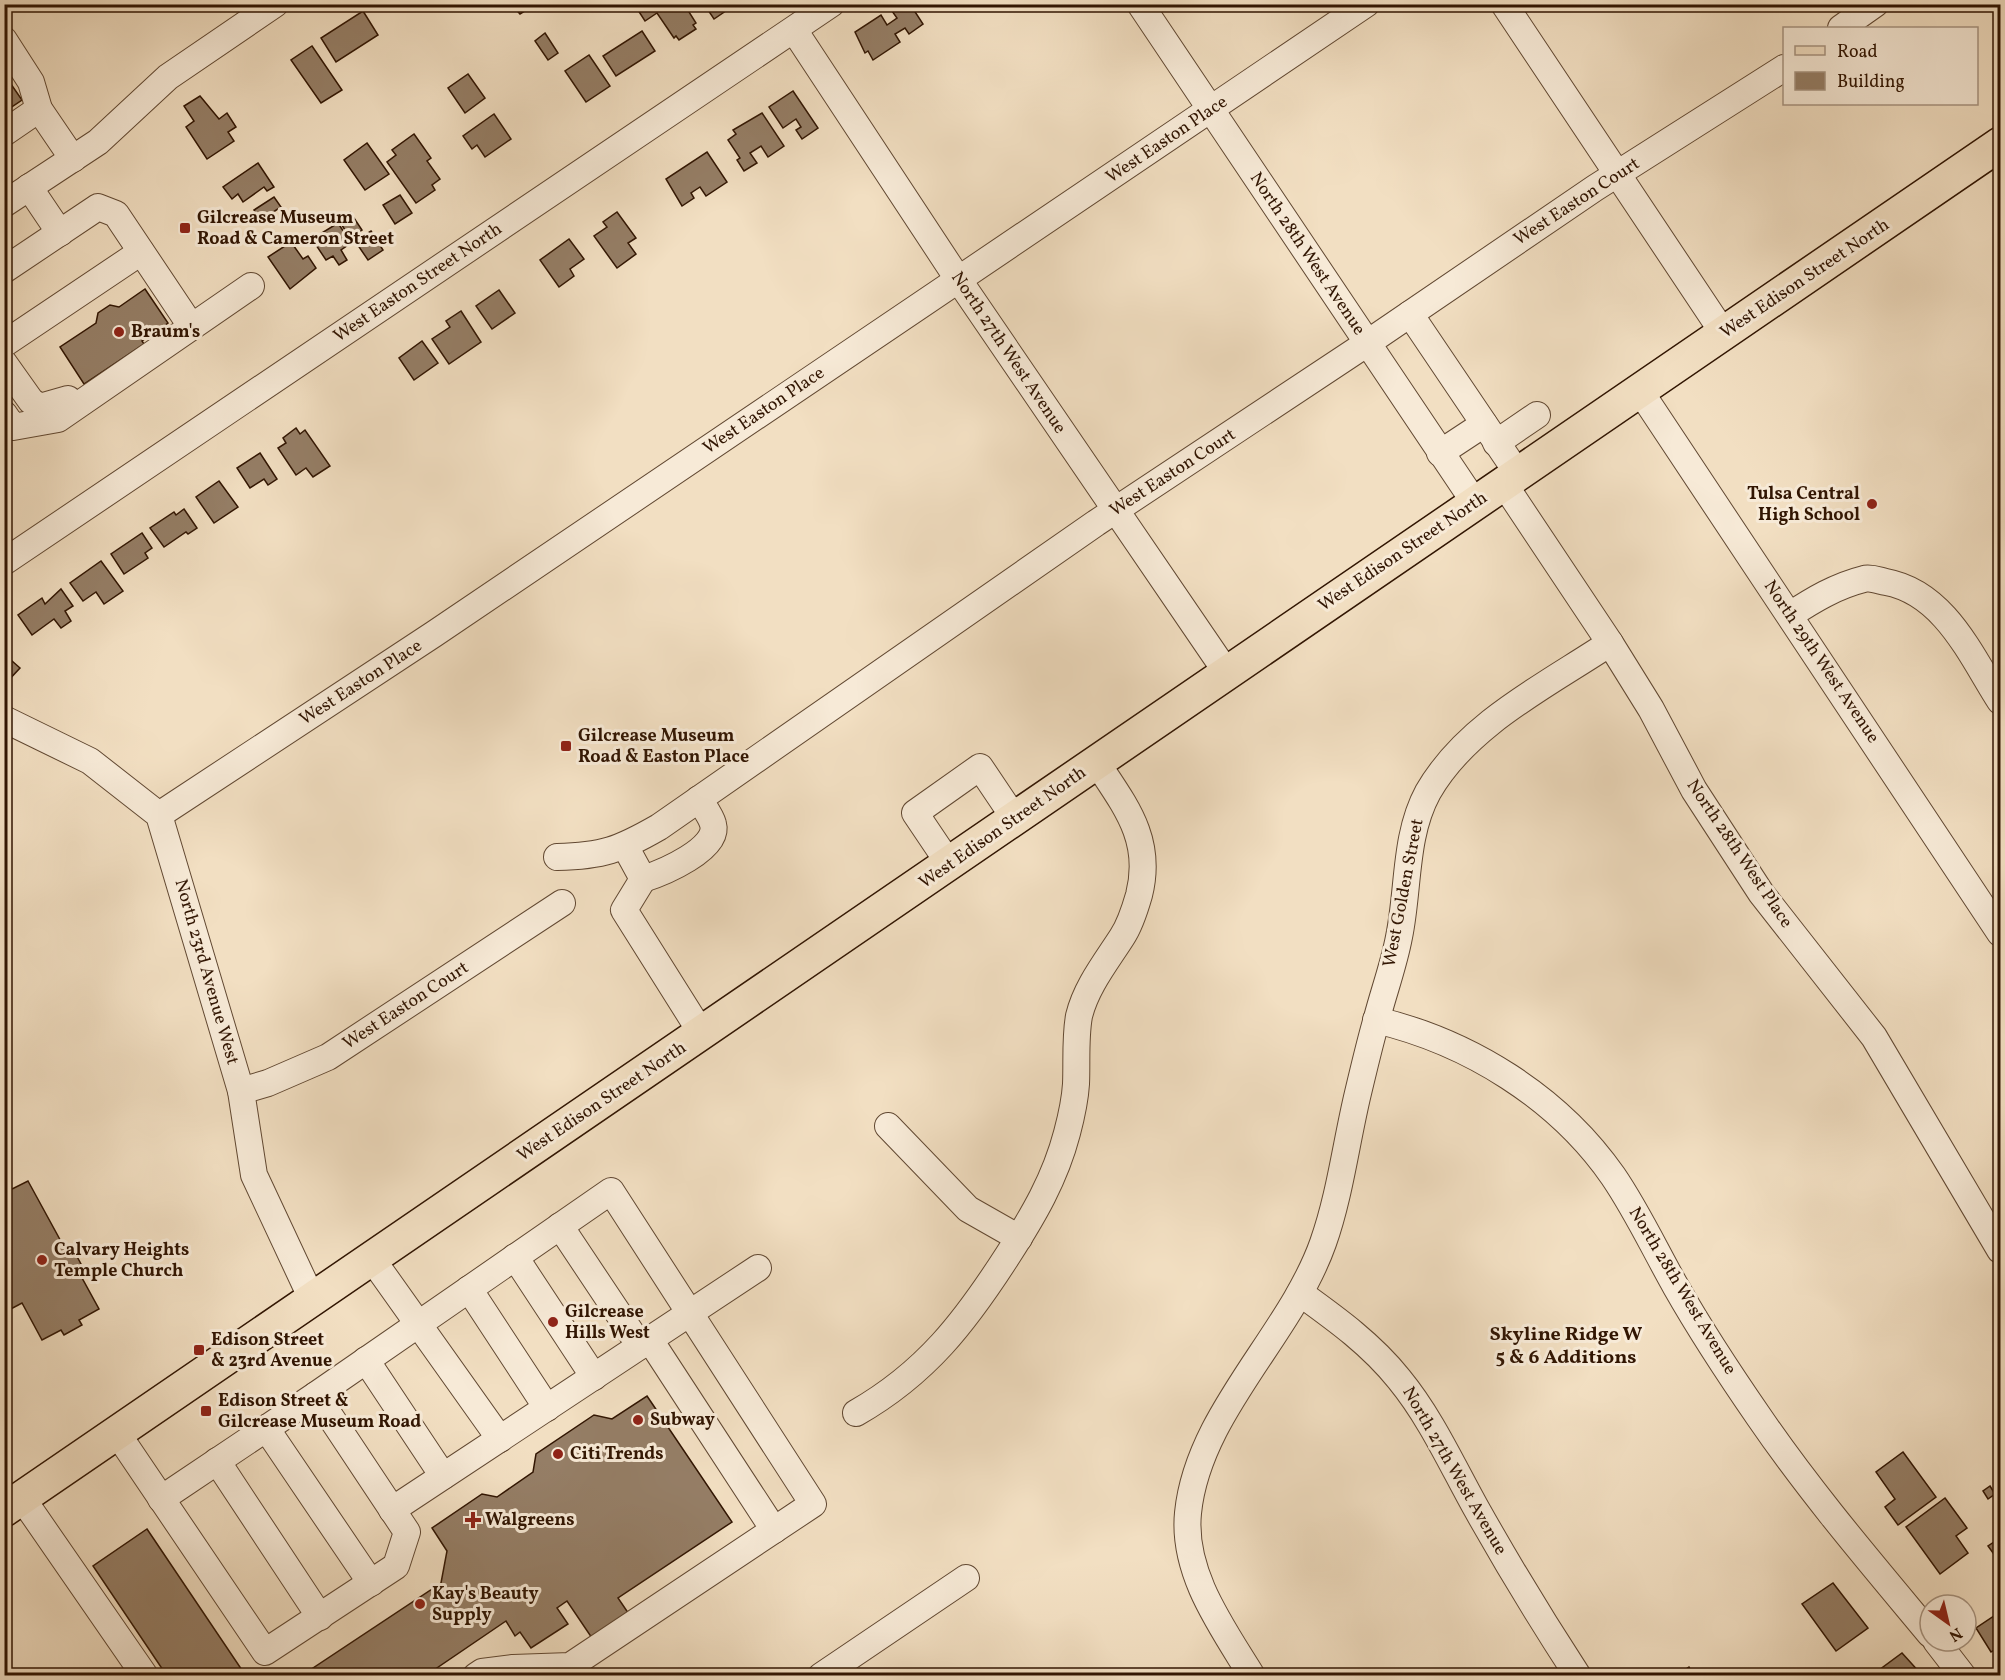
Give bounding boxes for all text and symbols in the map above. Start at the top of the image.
legend [1783,27,1978,105]
text: Road [1837,40,1878,65]
text: Building [1837,70,1905,95]
street label: West Easton Place [1101,90,1233,190]
street label: West Easton Court [1509,152,1645,252]
street label: North 28th West Avenue [1243,168,1371,340]
place label: Gilcrease Museum Road & Cameron Street [197,206,394,252]
street label: West Edison Street North [1715,213,1895,345]
street label: West Easton Street North [329,217,508,349]
marker: Gilcrease Museum Road & Cameron Street [178,221,192,235]
street label: North 27th West Avenue [944,267,1072,439]
place label: Braum's [131,320,200,345]
marker: Braum's [112,325,126,339]
street label: West Easton Place [698,361,830,461]
street label: West Easton Court [1105,423,1241,523]
place label: Tulsa Central High School [1747,482,1860,528]
street label: West Edison Street North [1313,486,1493,618]
marker: Tulsa Central High School [1865,497,1879,511]
street label: North 29th West Avenue [1757,576,1885,748]
street label: West Easton Place [295,634,427,732]
place label: Gilcrease Museum Road & Easton Place [578,724,749,770]
marker: Gilcrease Museum Road & Easton Place [559,739,573,753]
street label: West Edison Street North [914,761,1092,895]
street label: North 28th West Place [1680,775,1798,933]
street label: West Golden Street [1377,817,1431,969]
street label: North 23rd Avenue West [168,876,244,1068]
street label: West Easton Court [338,956,474,1056]
street label: West Edison Street North [512,1036,692,1168]
street label: North 28th West Avenue [1622,1202,1742,1380]
place label: Calvary Heights Temple Church [54,1238,189,1284]
marker: Calvary Heights Temple Church [35,1253,49,1267]
place label: Gilcrease Hills West [565,1300,650,1346]
marker: Gilcrease Hills West [546,1315,560,1329]
district label: Skyline Ridge W 5 & 6 Additions [1490,1321,1643,1372]
place label: Edison Street & 23rd Avenue [211,1328,332,1374]
marker: Edison Street & 23rd Avenue [192,1343,206,1357]
street label: North 27th West Avenue [1395,1382,1513,1560]
place label: Edison Street & Gilcrease Museum Road [218,1389,421,1435]
marker: Edison Street & Gilcrease Museum Road [199,1404,213,1418]
place label: Subway [650,1408,715,1433]
marker: Subway [631,1413,645,1427]
place label: Citi Trends [570,1442,664,1467]
marker: Citi Trends [551,1447,565,1461]
place label: Walgreens [485,1508,574,1533]
marker: Walgreens [466,1513,480,1527]
place label: Kay's Beauty Supply [432,1582,539,1628]
north arrow [1918,1593,1978,1653]
marker: Kay's Beauty Supply [413,1597,427,1611]
text: N [1944,1621,1966,1646]

